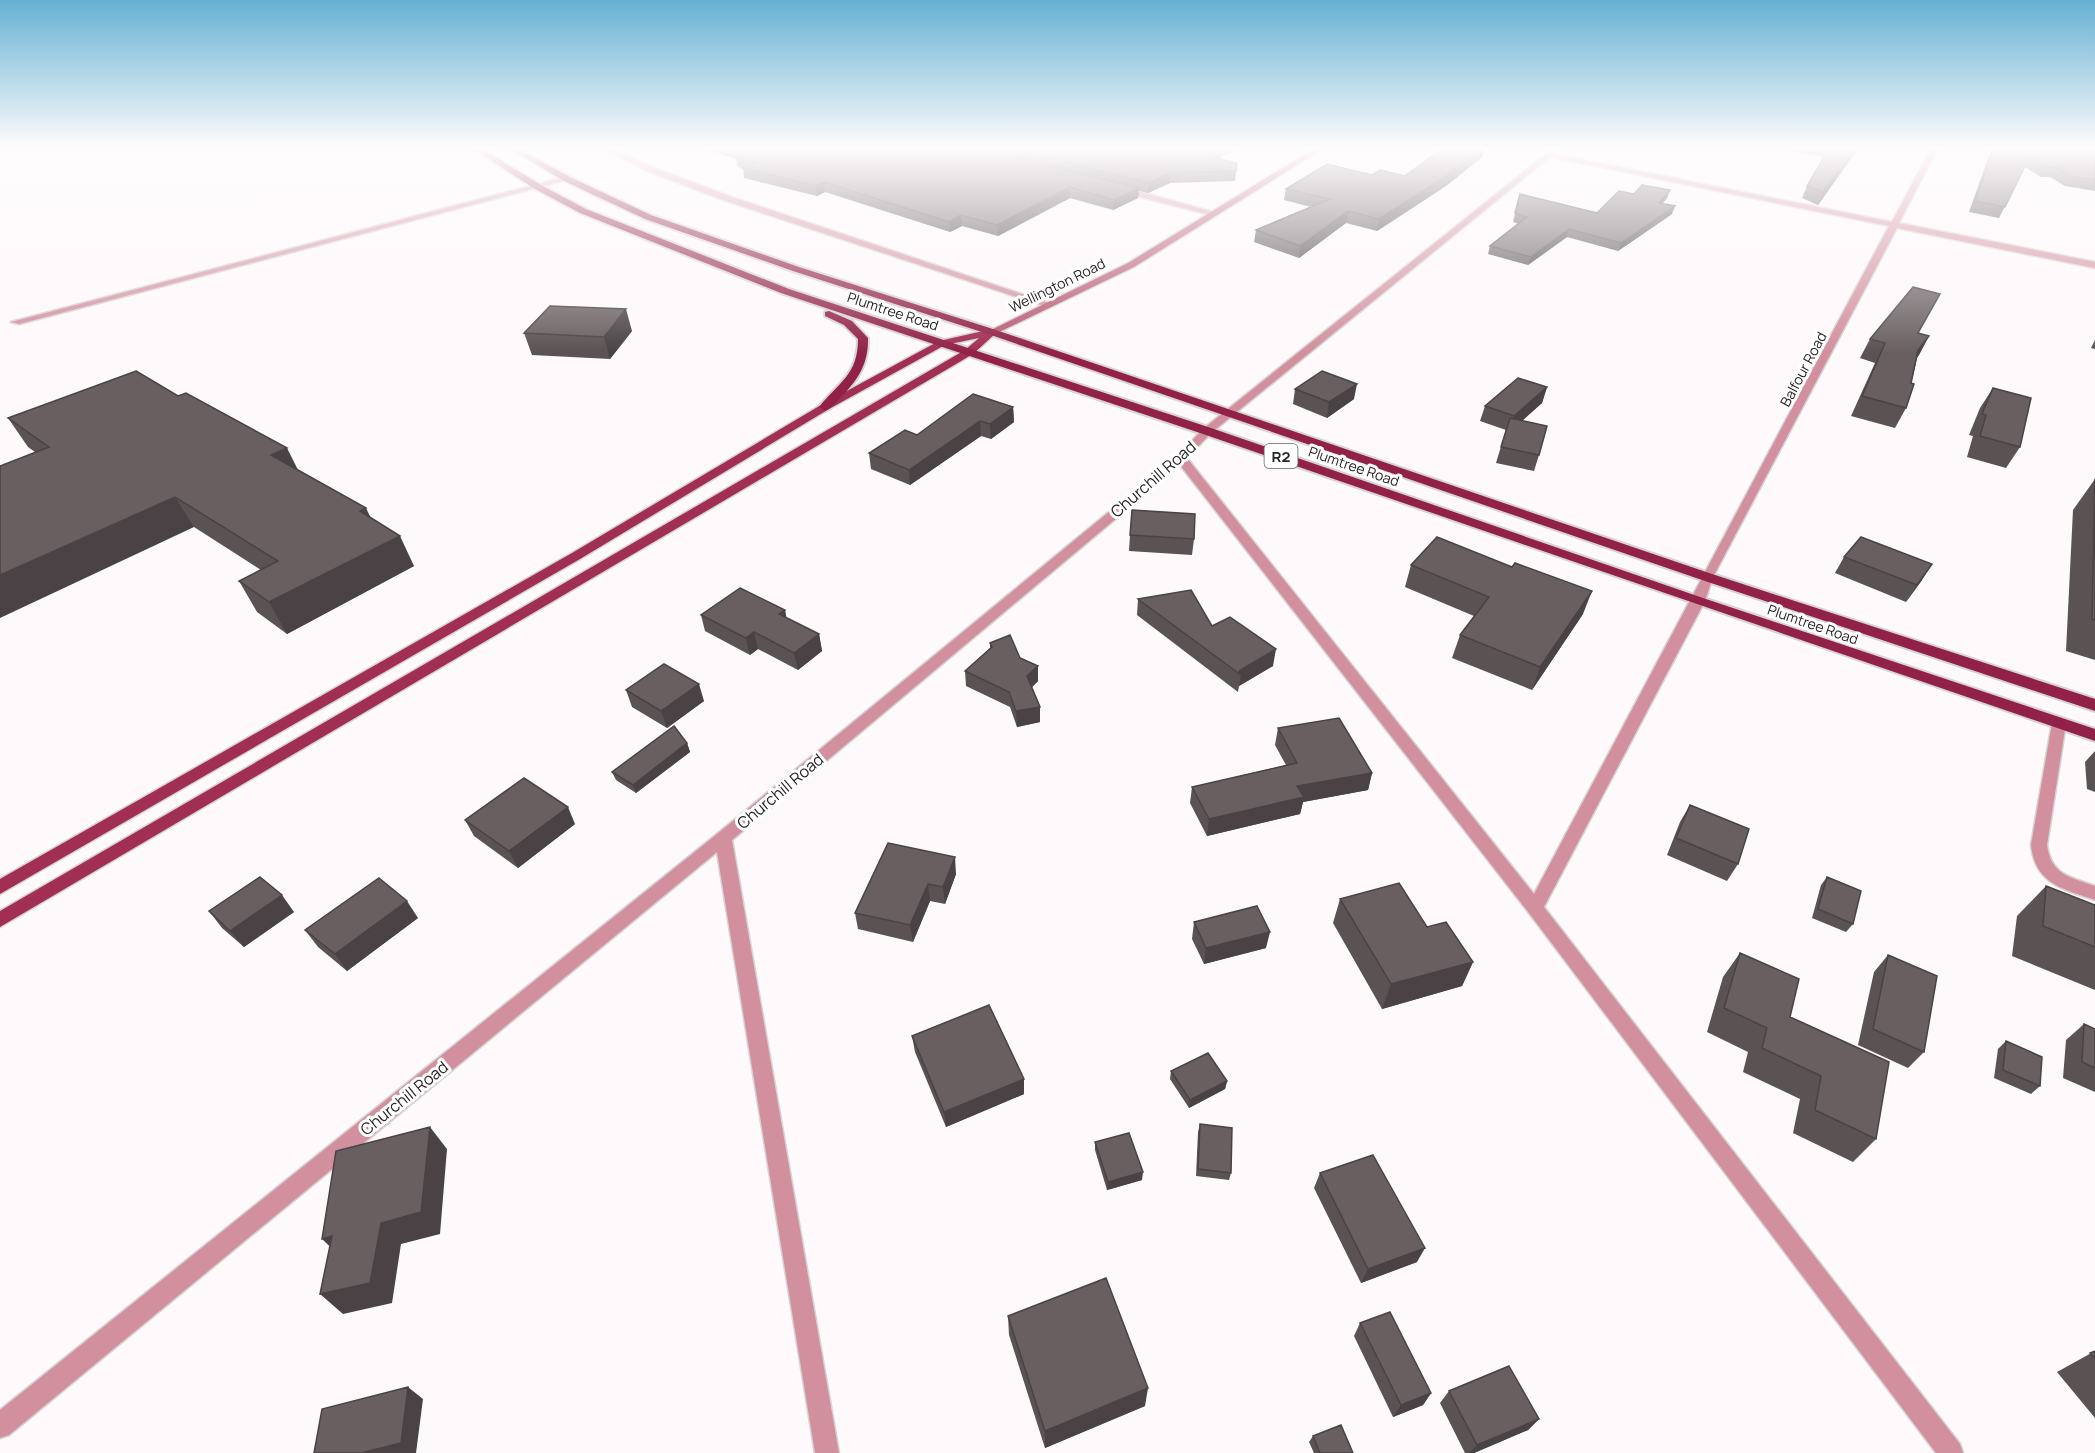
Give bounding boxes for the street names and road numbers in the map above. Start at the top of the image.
street label: Wellington Road [1006,253,1108,317]
street label: Plumtree Road [845,287,941,335]
street label: Balfour Road [1775,328,1831,410]
street label: Churchill Road [1105,436,1201,522]
street label: Plumtree Road [1306,442,1402,490]
road number: R2 [1264,444,1298,468]
street label: Plumtree Road [1765,600,1861,648]
street label: Churchill Road [732,748,828,834]
street label: Churchill Road [356,1056,452,1140]

